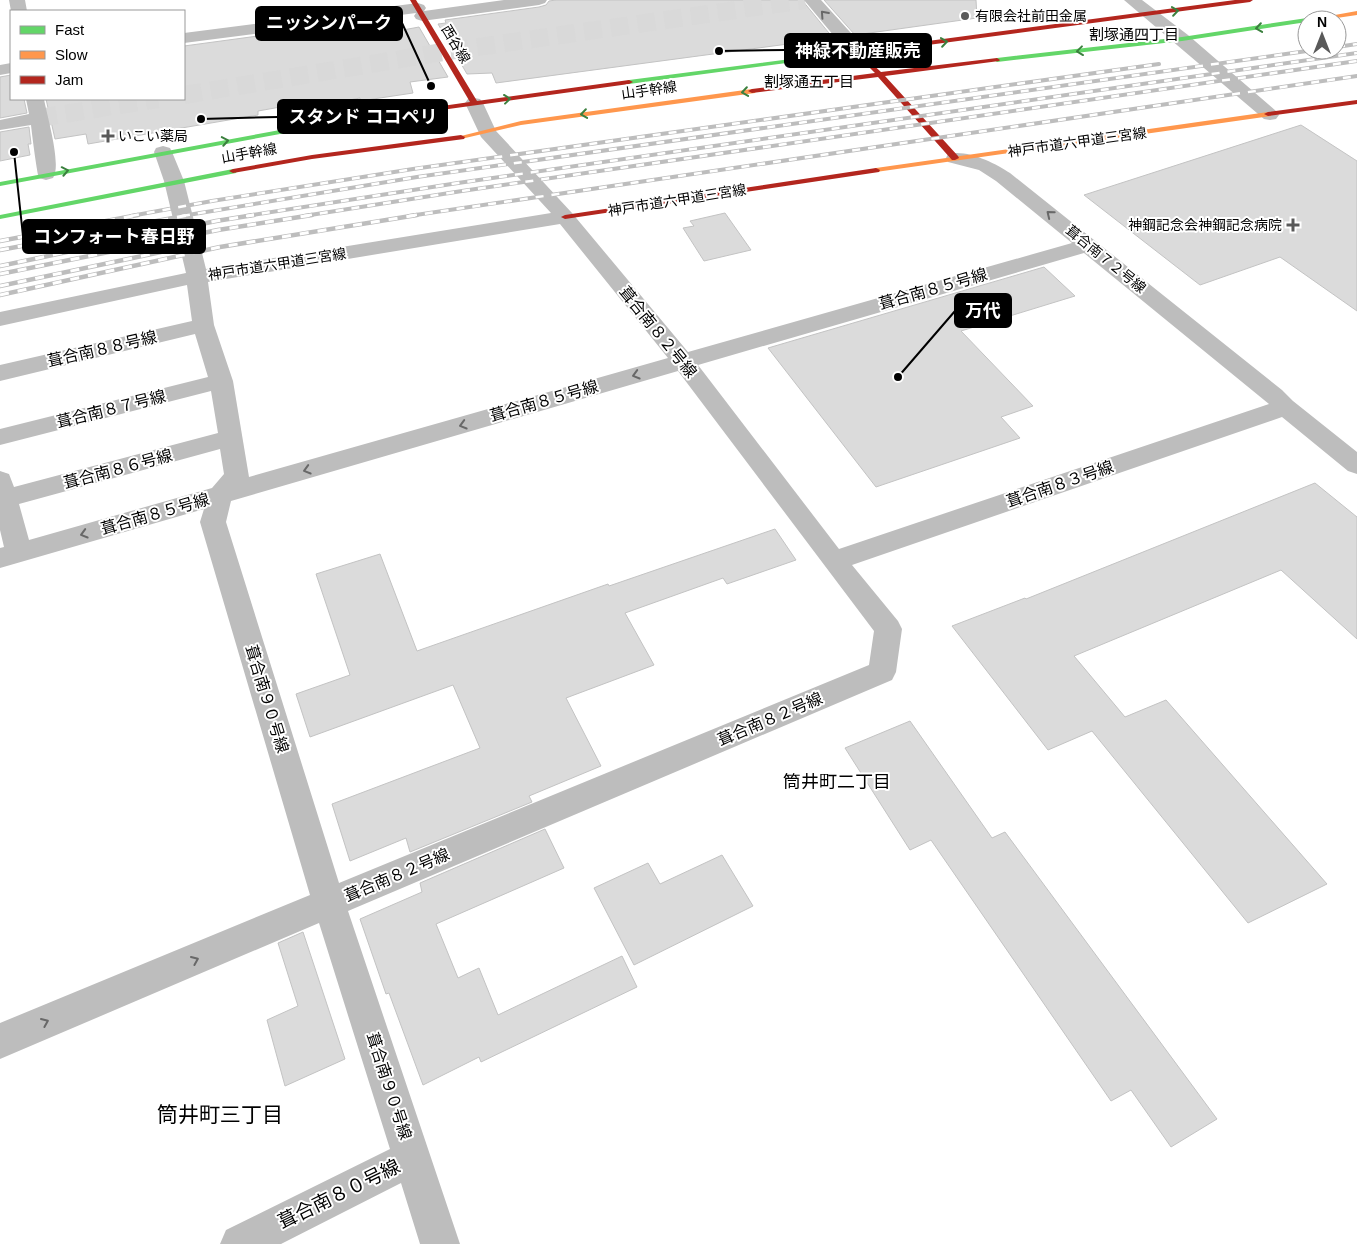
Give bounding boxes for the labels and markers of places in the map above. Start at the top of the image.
callout: ニッシンパーク [256,7,402,40]
place label: 有限会社前田金属 [975,8,1087,24]
marker: 有限会社前田金属 [959,10,971,22]
callout: 神緑不動産販売 [785,34,931,67]
callout: スタンド ココペリ [278,100,447,133]
place label: いこい薬局 [118,128,188,144]
marker: いこい薬局 [102,130,114,142]
place label: 神鋼記念会神鋼記念病院 [1128,217,1282,233]
marker: 神鋼記念会神鋼記念病院 [1286,218,1300,232]
callout: コンフォート春日野 [23,220,205,253]
callout: 万代 [955,294,1011,327]

